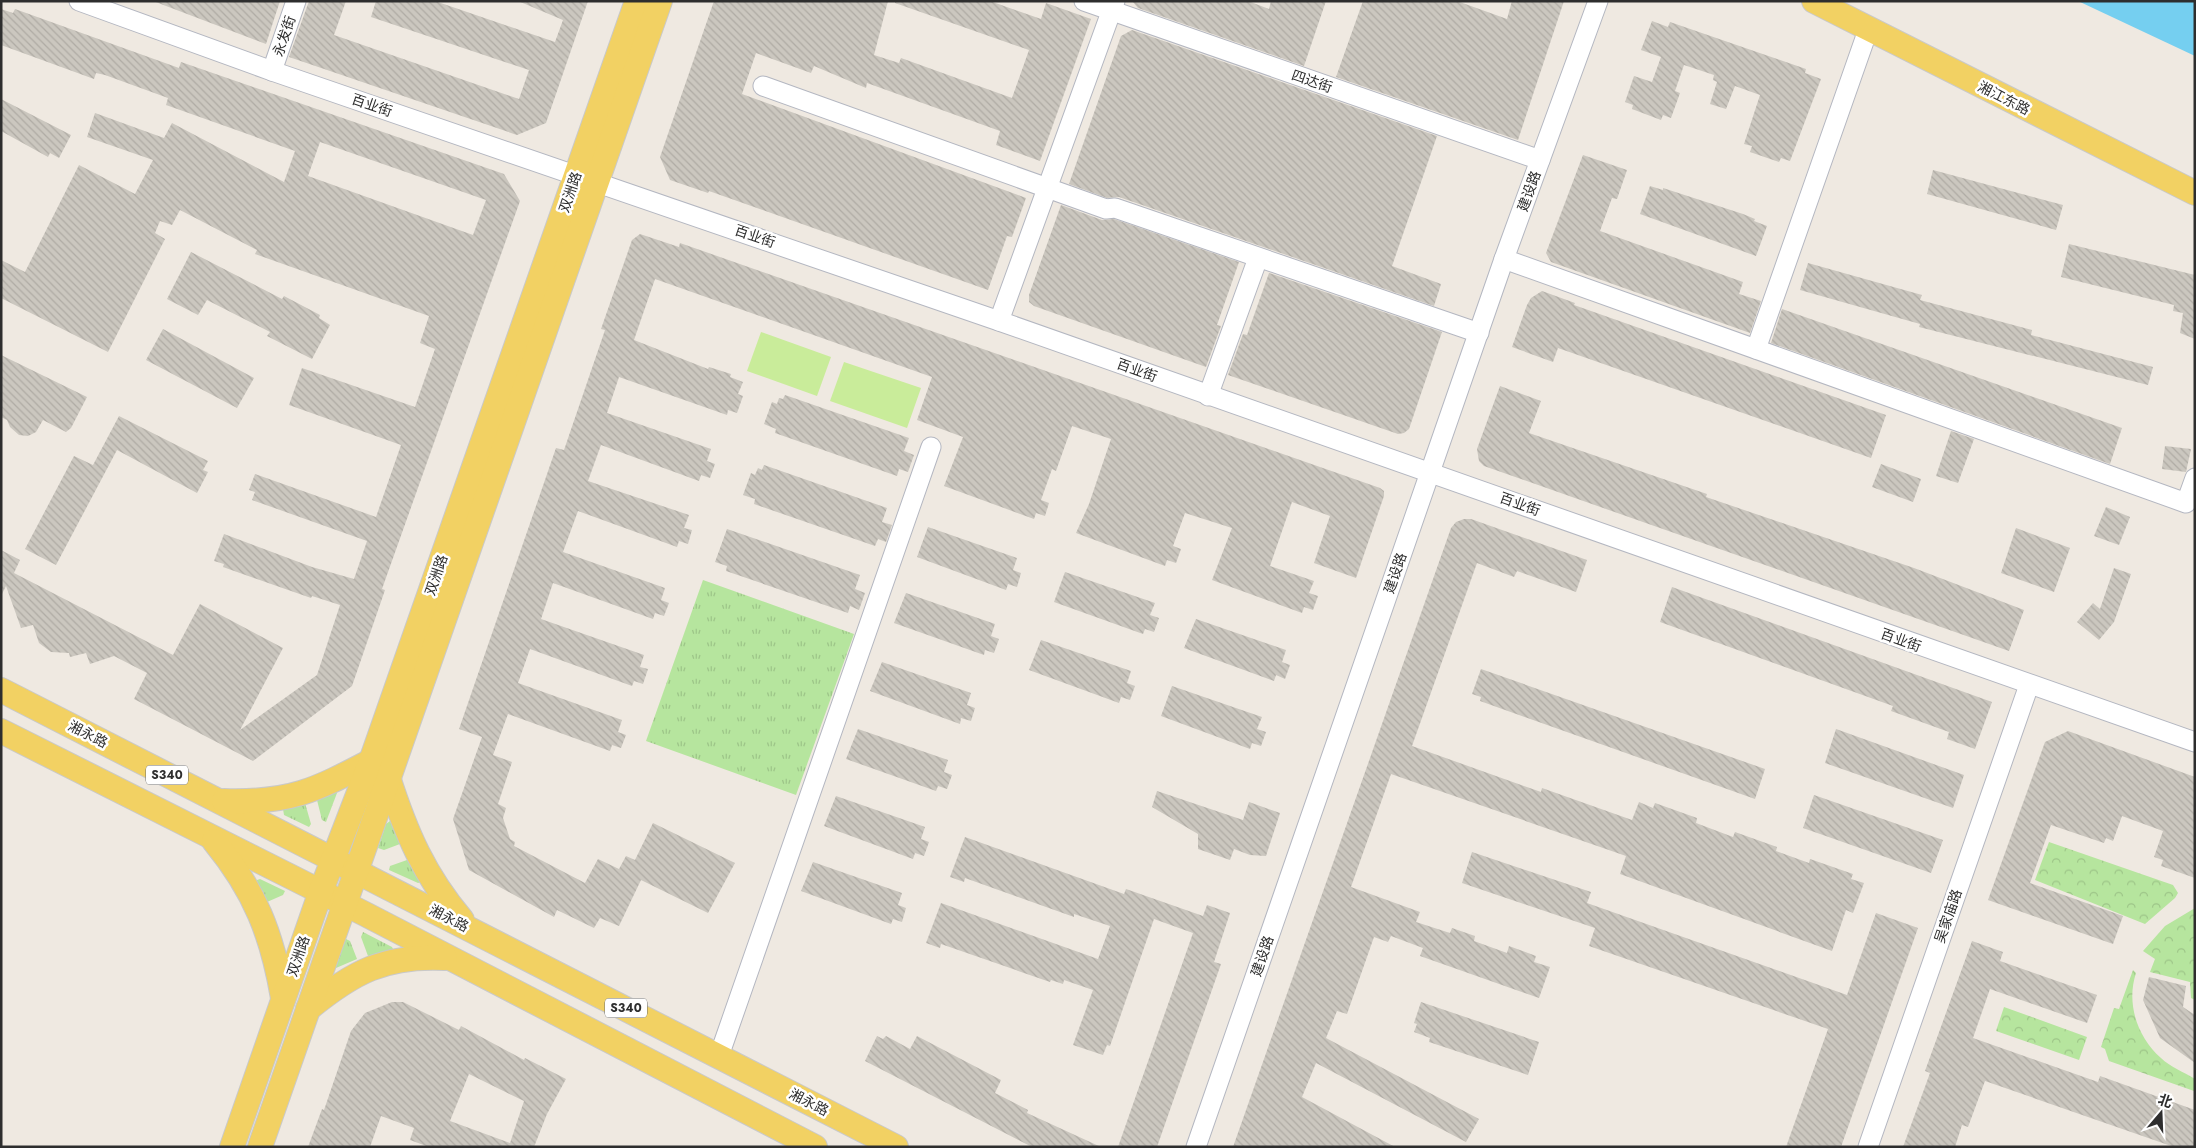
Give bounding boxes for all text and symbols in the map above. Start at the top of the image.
street label: 永发街 [268,13,300,59]
street label: 四达街 [1289,65,1335,97]
street label: 湘江东路 [1975,76,2033,120]
street label: 百业街 [349,89,395,121]
street label: 建设路 [1512,168,1546,214]
street label: 双洲路 [554,169,586,215]
street label: 百业街 [732,220,778,252]
street label: 百业街 [1114,353,1160,387]
street label: 百业街 [1497,487,1543,521]
street label: 建设路 [1379,550,1411,596]
street label: 双洲路 [420,552,452,598]
street label: 百业街 [1878,623,1924,657]
street label: 湘永路 [65,716,111,752]
road number: S340 [146,766,188,784]
street label: 吴家庙路 [1929,886,1967,946]
street label: 湘永路 [426,900,472,936]
street label: 双洲路 [282,933,314,979]
street label: 建设路 [1246,933,1278,979]
road number: S340 [605,998,647,1018]
street label: 湘永路 [786,1084,832,1120]
north arrow [2136,1088,2186,1138]
text: 北 [2155,1089,2175,1112]

